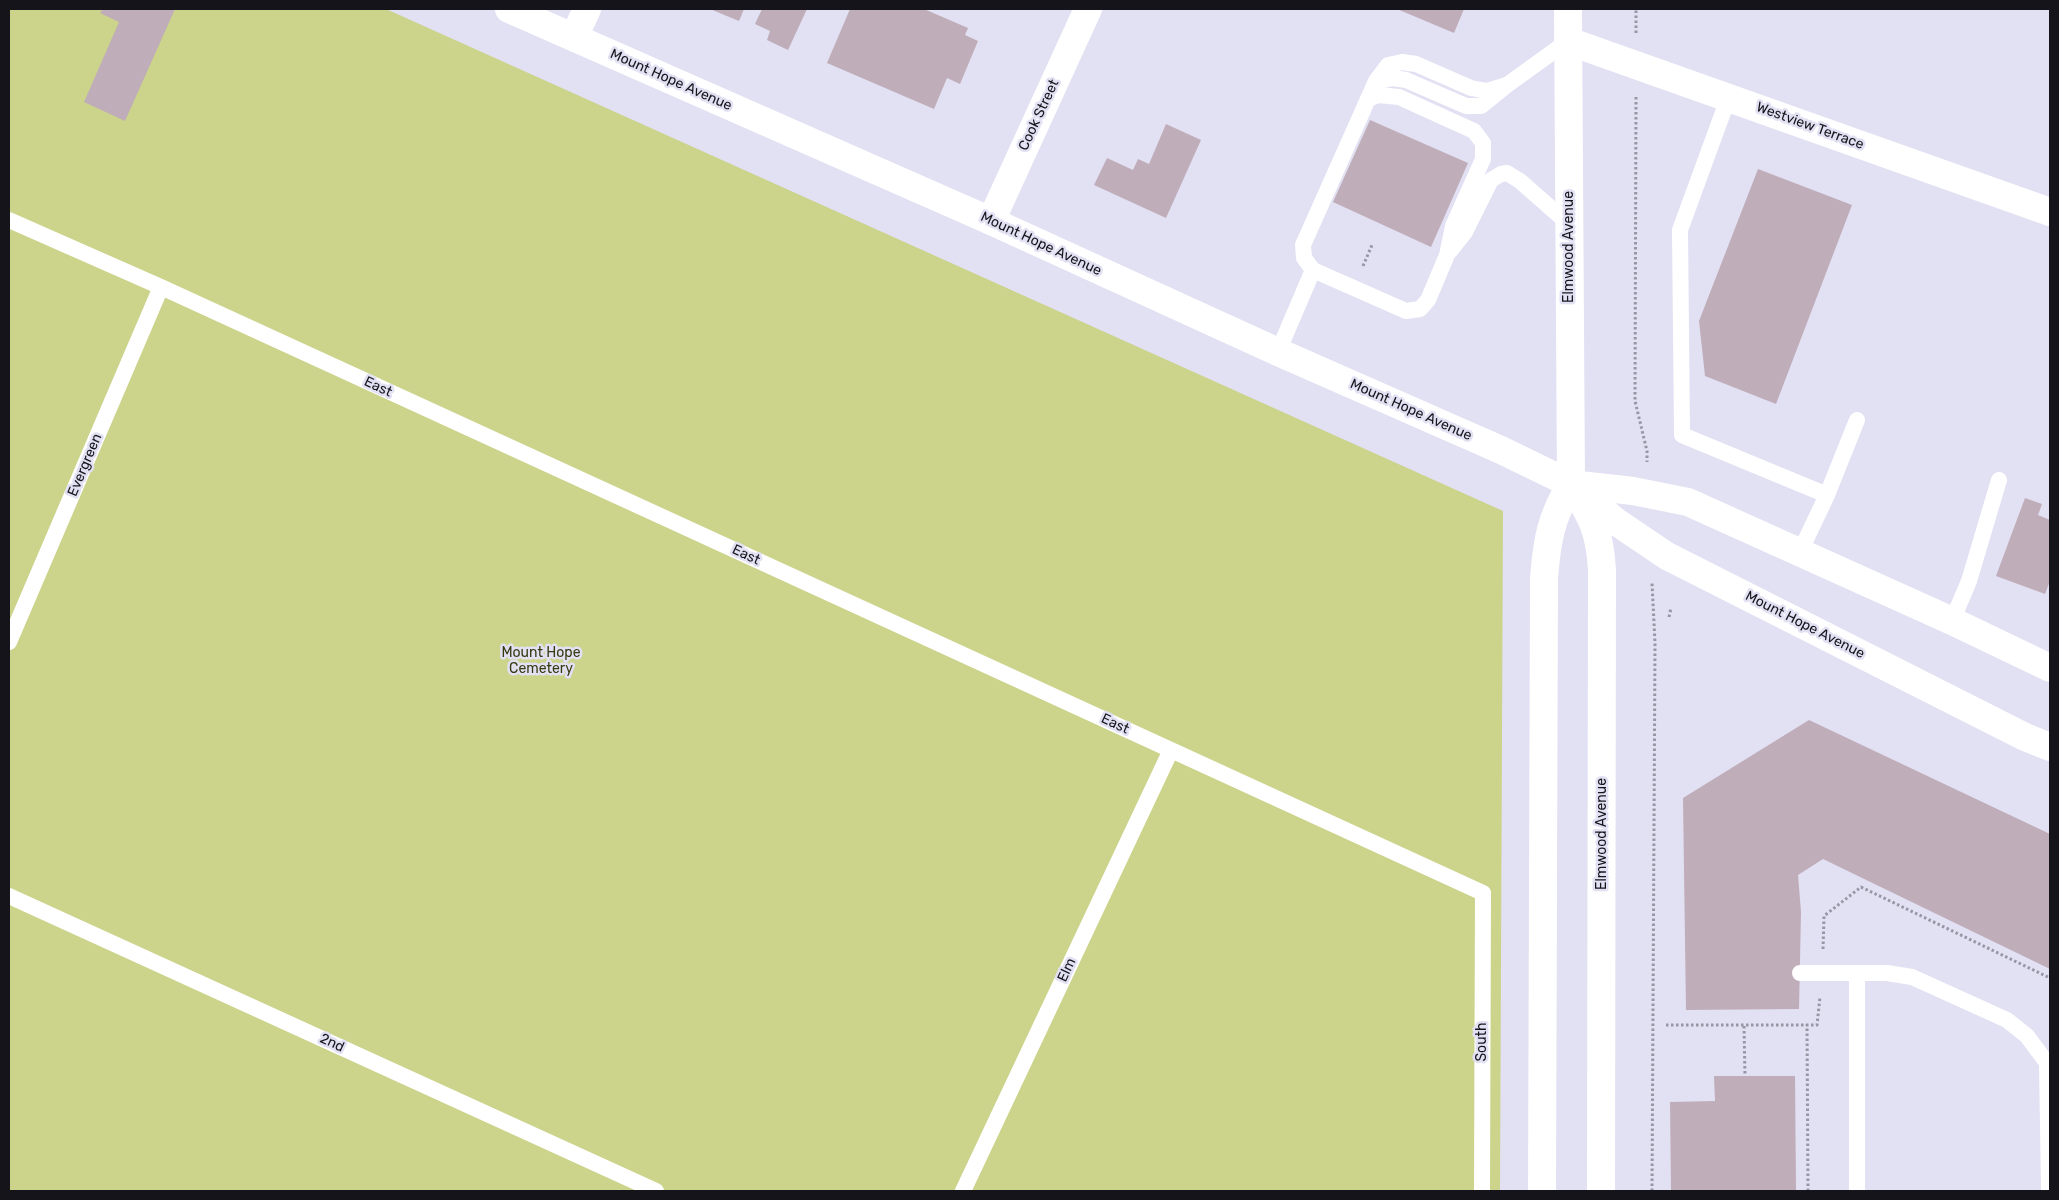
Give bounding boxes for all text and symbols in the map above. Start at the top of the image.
street label: Mount Hope Avenue [607,46,735,114]
street label: Cook Street [1015,77,1063,153]
street label: Westview Terrace [1754,99,1866,153]
street label: Elmwood Avenue [1561,191,1577,303]
street label: Mount Hope Avenue [978,209,1104,279]
street label: East [361,373,395,401]
street label: Mount Hope Avenue [1347,376,1475,444]
street label: Evergreen [64,431,106,499]
street label: East [729,541,763,569]
street label: Mount Hope Avenue [1743,588,1867,662]
park label: Mount Hope Cemetery [501,645,581,678]
street label: East [1098,710,1132,738]
street label: Elmwood Avenue [1594,778,1610,890]
street label: Elm [1054,955,1080,985]
street label: South [1474,1022,1490,1062]
street label: 2nd [317,1030,347,1056]

